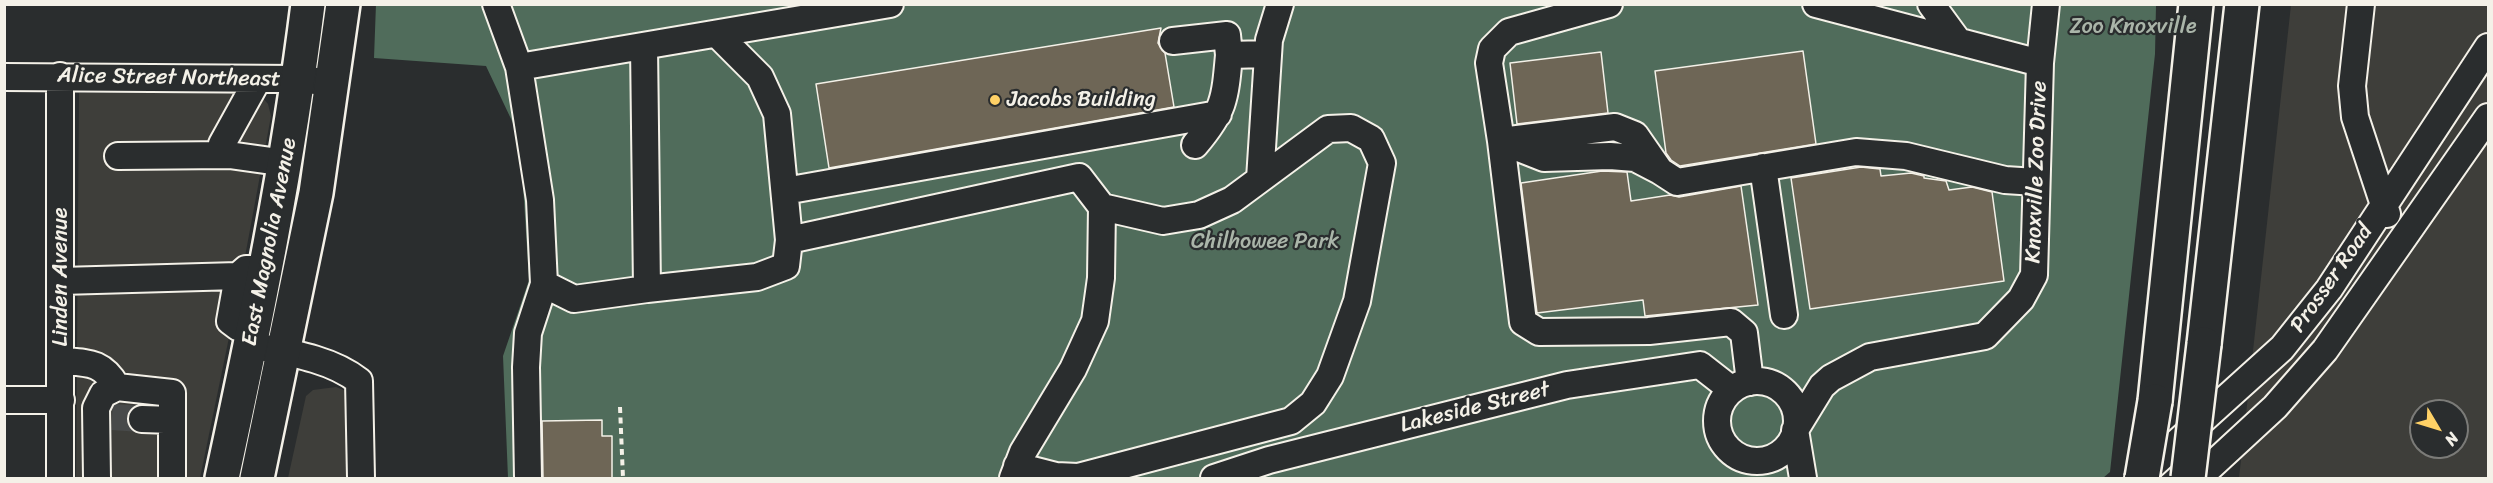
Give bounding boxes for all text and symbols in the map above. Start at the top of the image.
park label: Zoo Knoxville [2069,14,2197,40]
street label: Alice Street Northeast [57,63,281,93]
street label: Knoxville Zoo Drive [2021,80,2053,264]
place label: Jacobs Building [1007,87,1156,113]
marker: Jacobs Building [988,93,1002,107]
street label: East Magnolia Avenue [237,136,303,348]
street label: Linden Avenue [48,208,74,346]
street label: Prosser Road [2285,220,2379,338]
park label: Chilhowee Park [1191,229,1339,255]
street label: Lakeside Street [1398,377,1552,439]
north arrow [2409,399,2469,459]
text: N [2437,426,2467,452]

